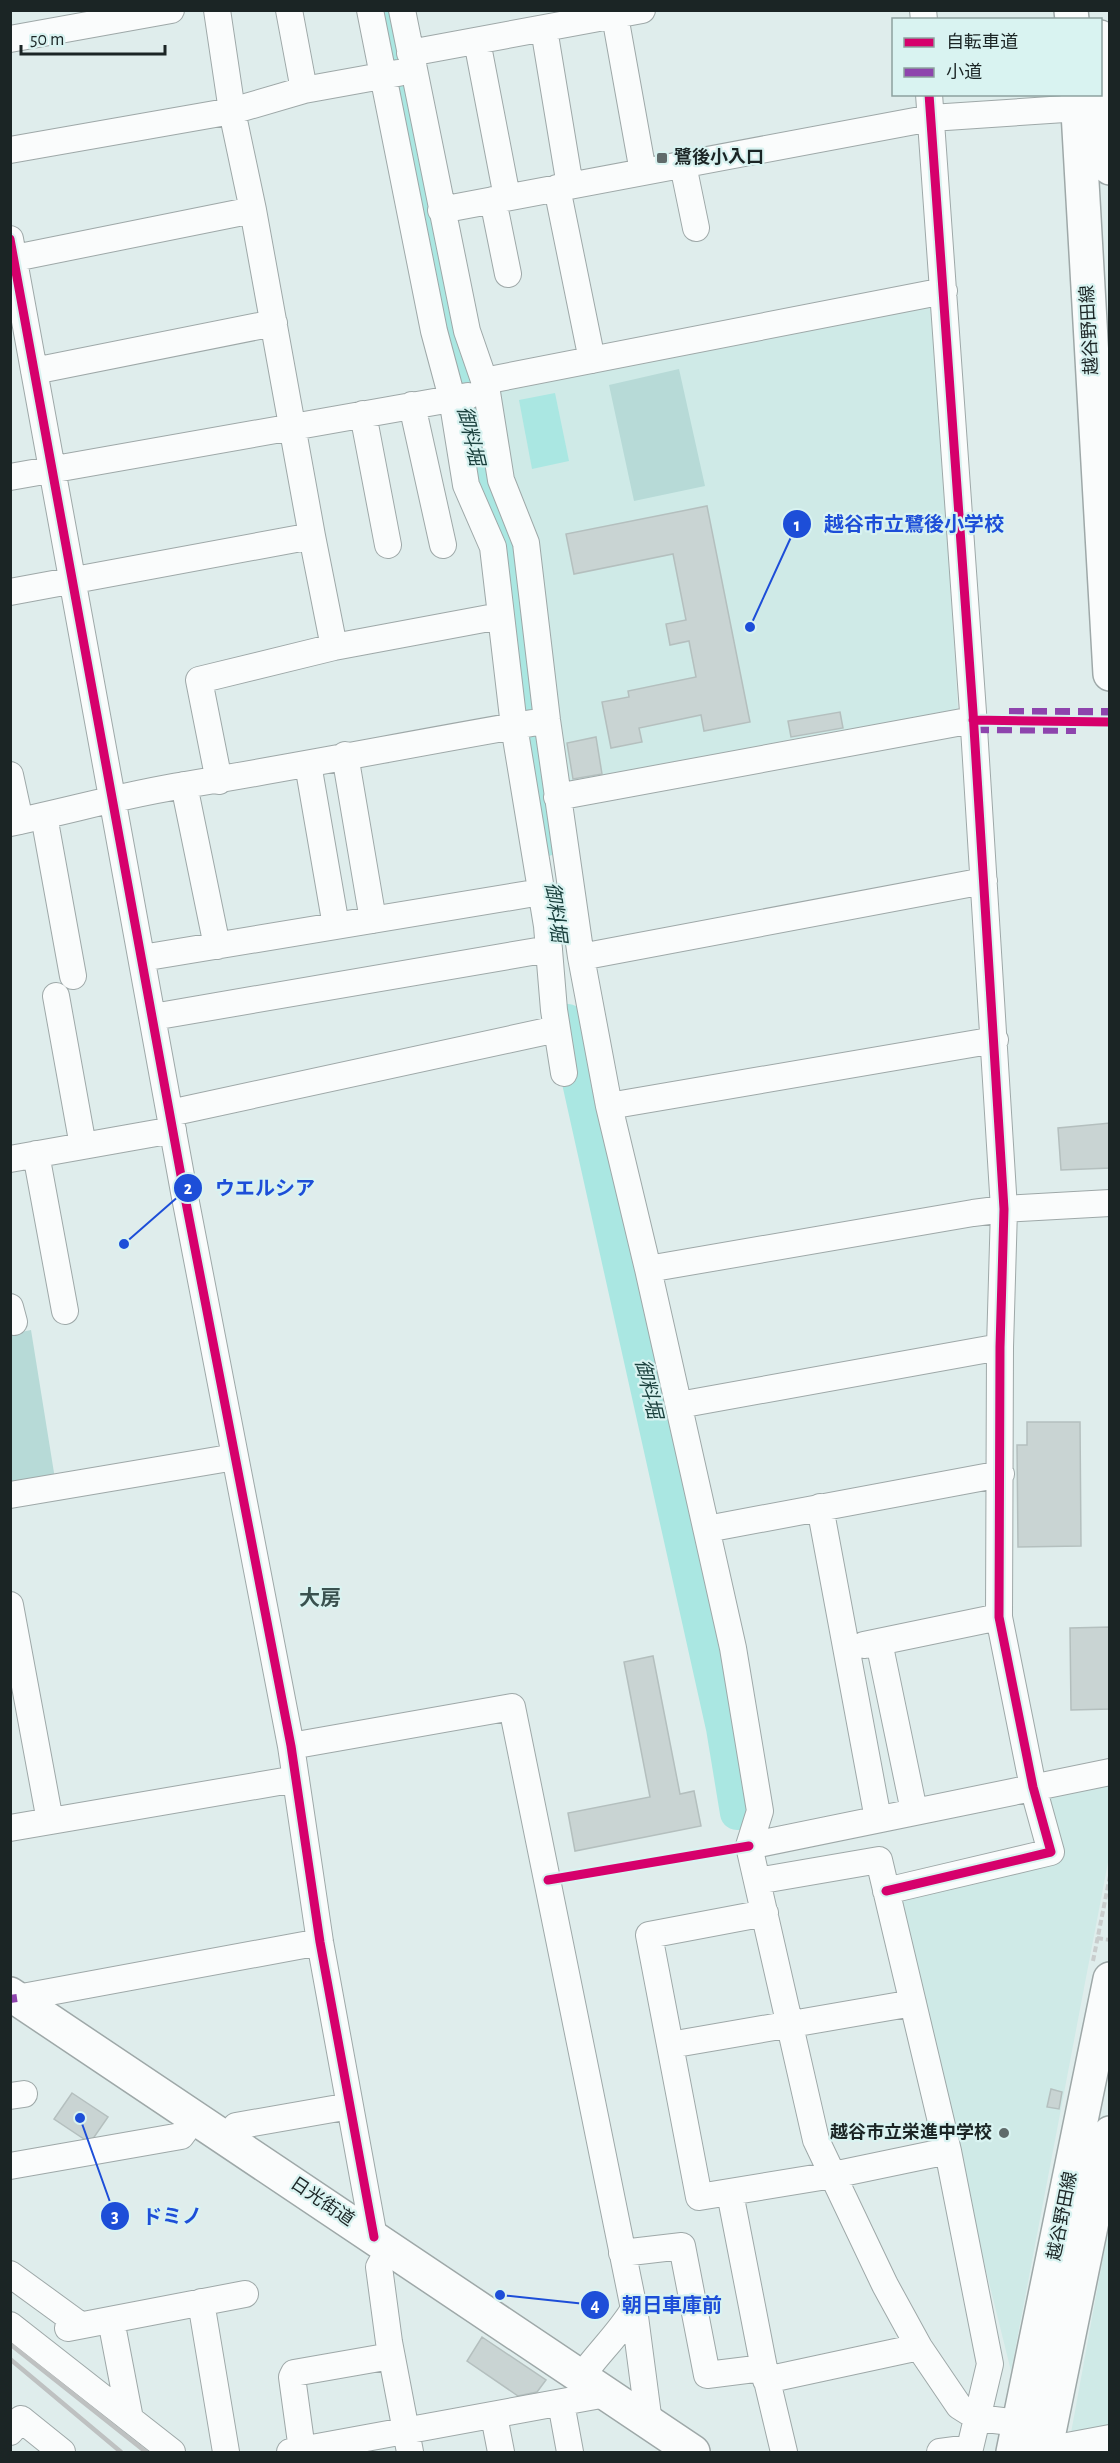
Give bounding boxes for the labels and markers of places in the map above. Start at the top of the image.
place label: 鷺後小入口 [674,147,764,167]
marker: 鷺後小入口 [655,151,669,165]
callout: 越谷市立鷺後小学校 [782,505,1016,543]
callout: ウエルシア [173,1169,327,1207]
place label: 越谷市立栄進中学校 [830,2122,992,2142]
marker: 越谷市立栄進中学校 [997,2126,1011,2140]
callout: ドミノ [100,2197,214,2235]
callout: 朝日車庫前 [580,2286,734,2324]

